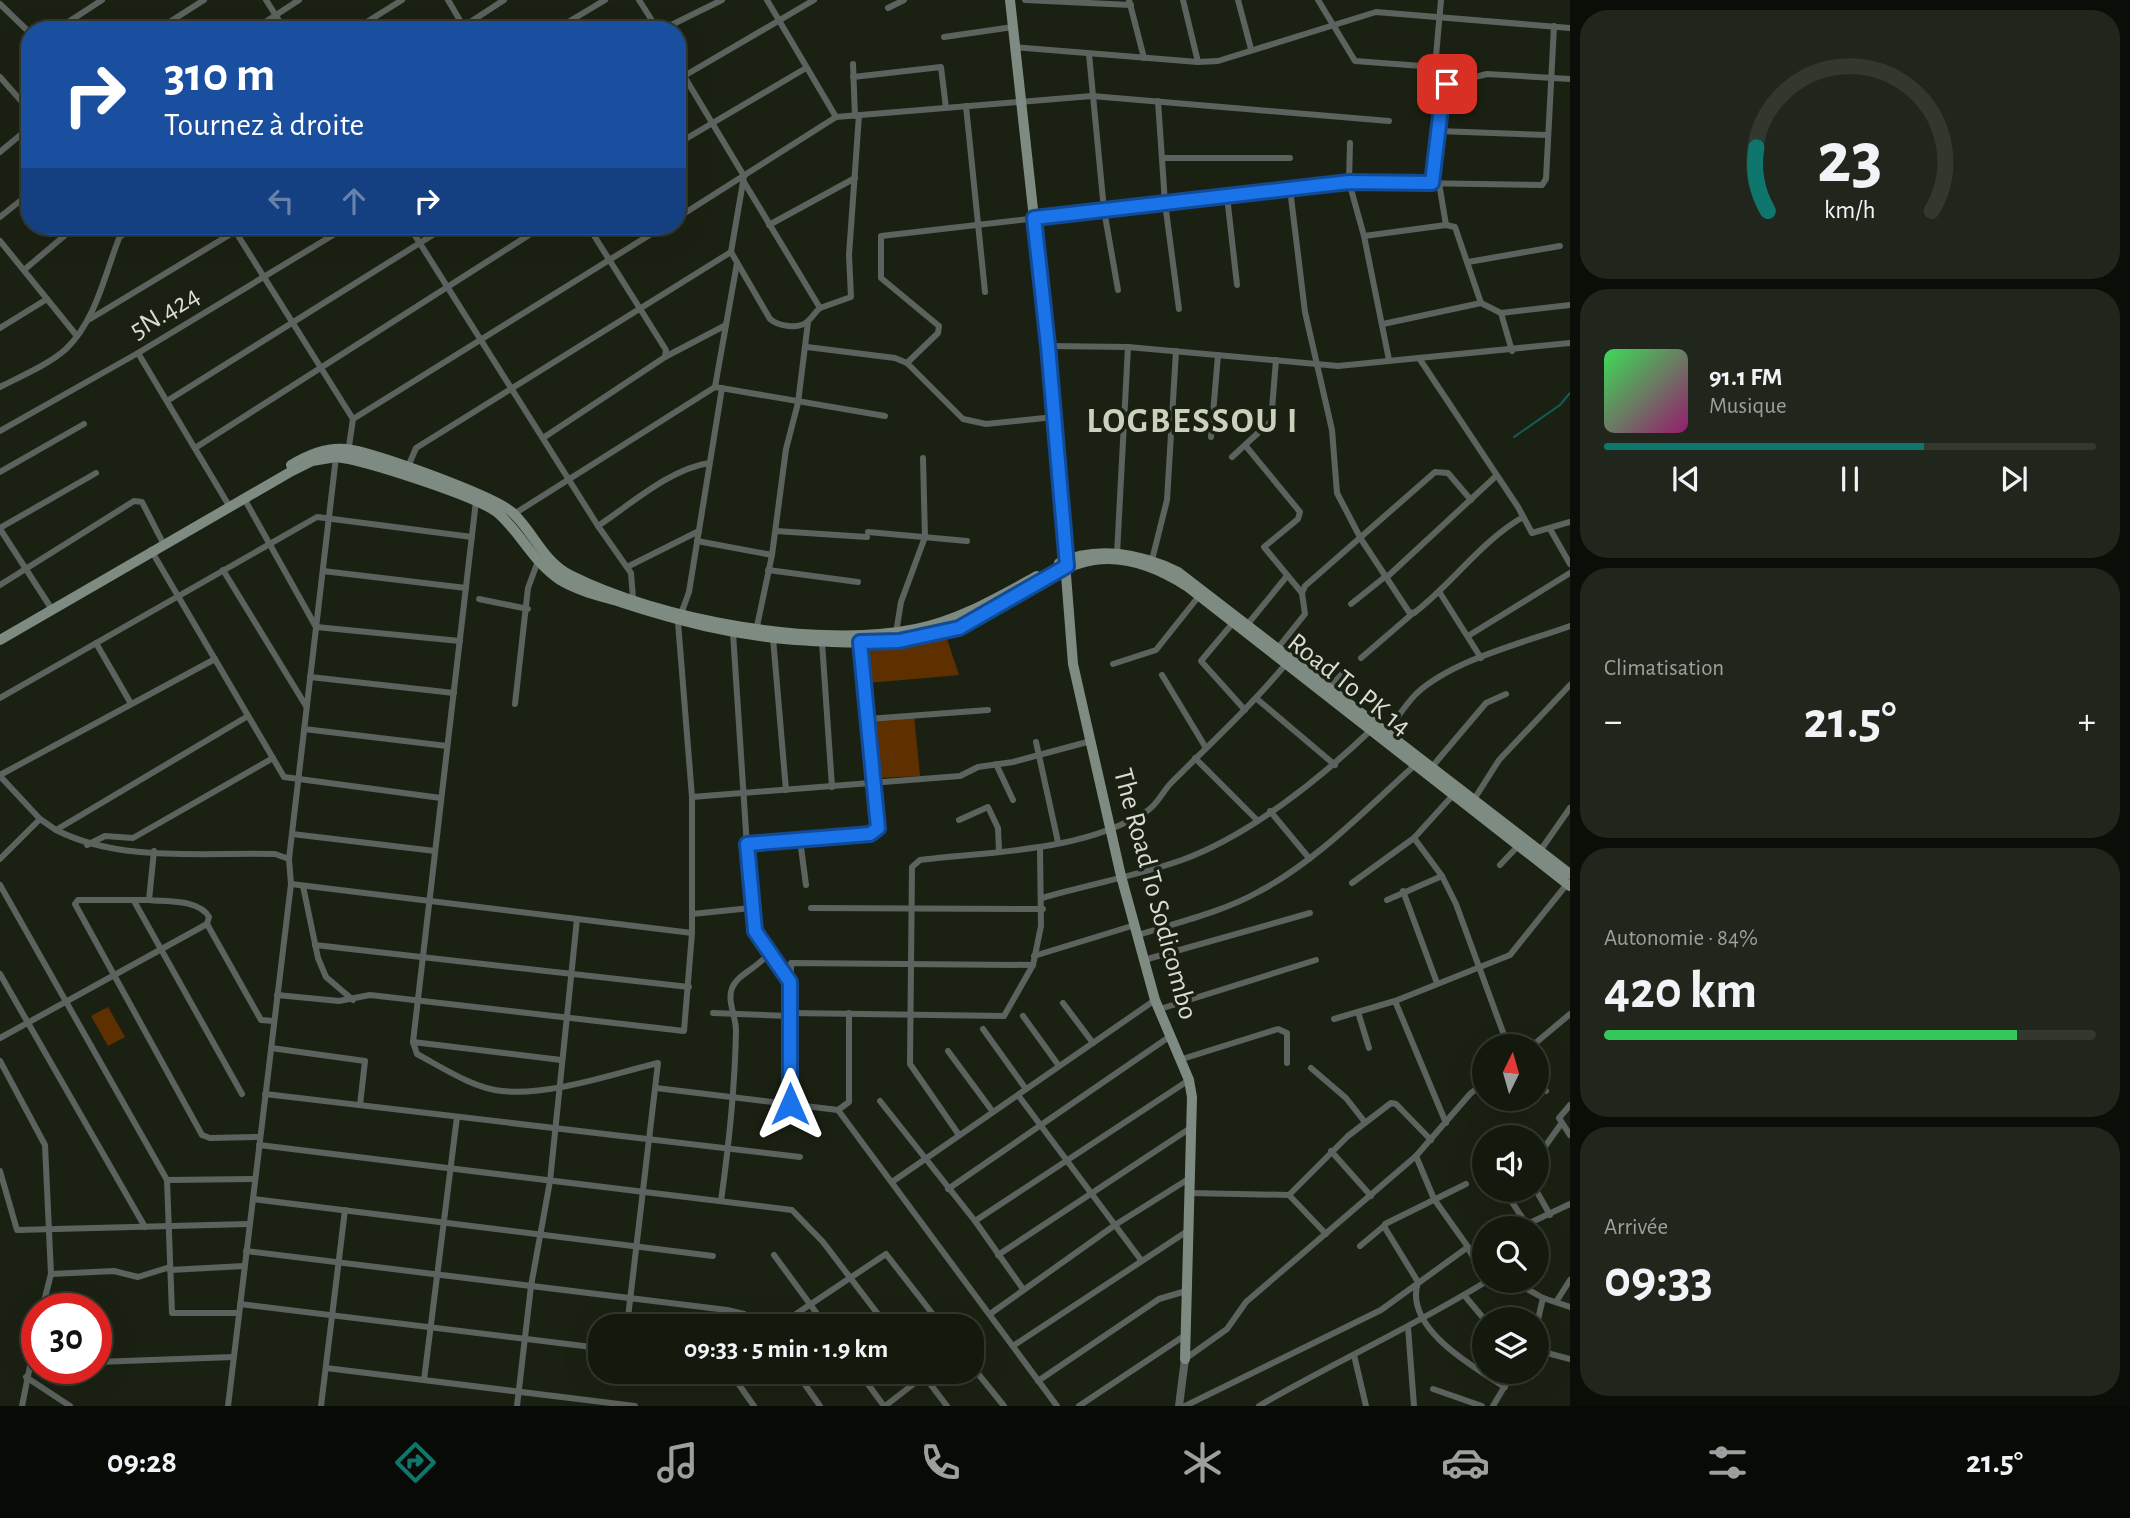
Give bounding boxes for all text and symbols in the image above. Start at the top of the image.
icon: right [49,49,140,140]
text: 310 m [164,51,275,100]
pin [1417,54,1477,114]
icon: arrive [1428,65,1466,103]
text: Tournez à droite [164,109,364,141]
text: 23 [1817,123,1883,196]
icon: left [262,182,300,220]
icon: ahead [335,182,373,220]
icon: right [408,182,446,220]
text: km/h [1824,197,1876,222]
street label: 5N.424 [125,281,205,345]
text: 91.1 FM [1709,364,1782,390]
text: Musique [1709,395,1787,418]
district label: LOGBESSOU I [1087,404,1299,439]
icon: previous [1667,460,1705,498]
icon: pause [1831,460,1869,498]
icon: next [1995,460,2033,498]
street label: Road To PK 14 [1282,628,1416,742]
text: Climatisation [1604,657,1724,680]
text: 21.5° [1804,695,1896,747]
text: − [1604,703,1622,741]
text: + [2078,703,2096,741]
street label: The Road To Sodicombo [1108,766,1202,1022]
text: Autonomie · 84% [1604,927,1758,950]
text: 420 km [1604,965,1757,1017]
north arrow [1472,1034,1549,1111]
map controls [1472,1034,1549,1384]
position arrow [753,1067,827,1141]
button: sound [1472,1125,1549,1202]
button: search [1472,1216,1549,1293]
text: Arrivée [1604,1216,1668,1239]
text: 09:33 [1604,1254,1713,1306]
speed limit sign: 30 [21,1293,112,1384]
button: layers [1472,1307,1549,1384]
text: 09:33 · 5 min · 1.9 km [684,1336,888,1362]
icon: directions [391,1438,440,1487]
icon: music [653,1438,702,1487]
icon: phone [916,1438,965,1487]
icon: climate [1178,1438,1227,1487]
icon: car [1441,1438,1490,1487]
icon: filters [1703,1438,1752,1487]
text: 09:28 [107,1446,177,1478]
text: 21.5° [1966,1446,2023,1478]

